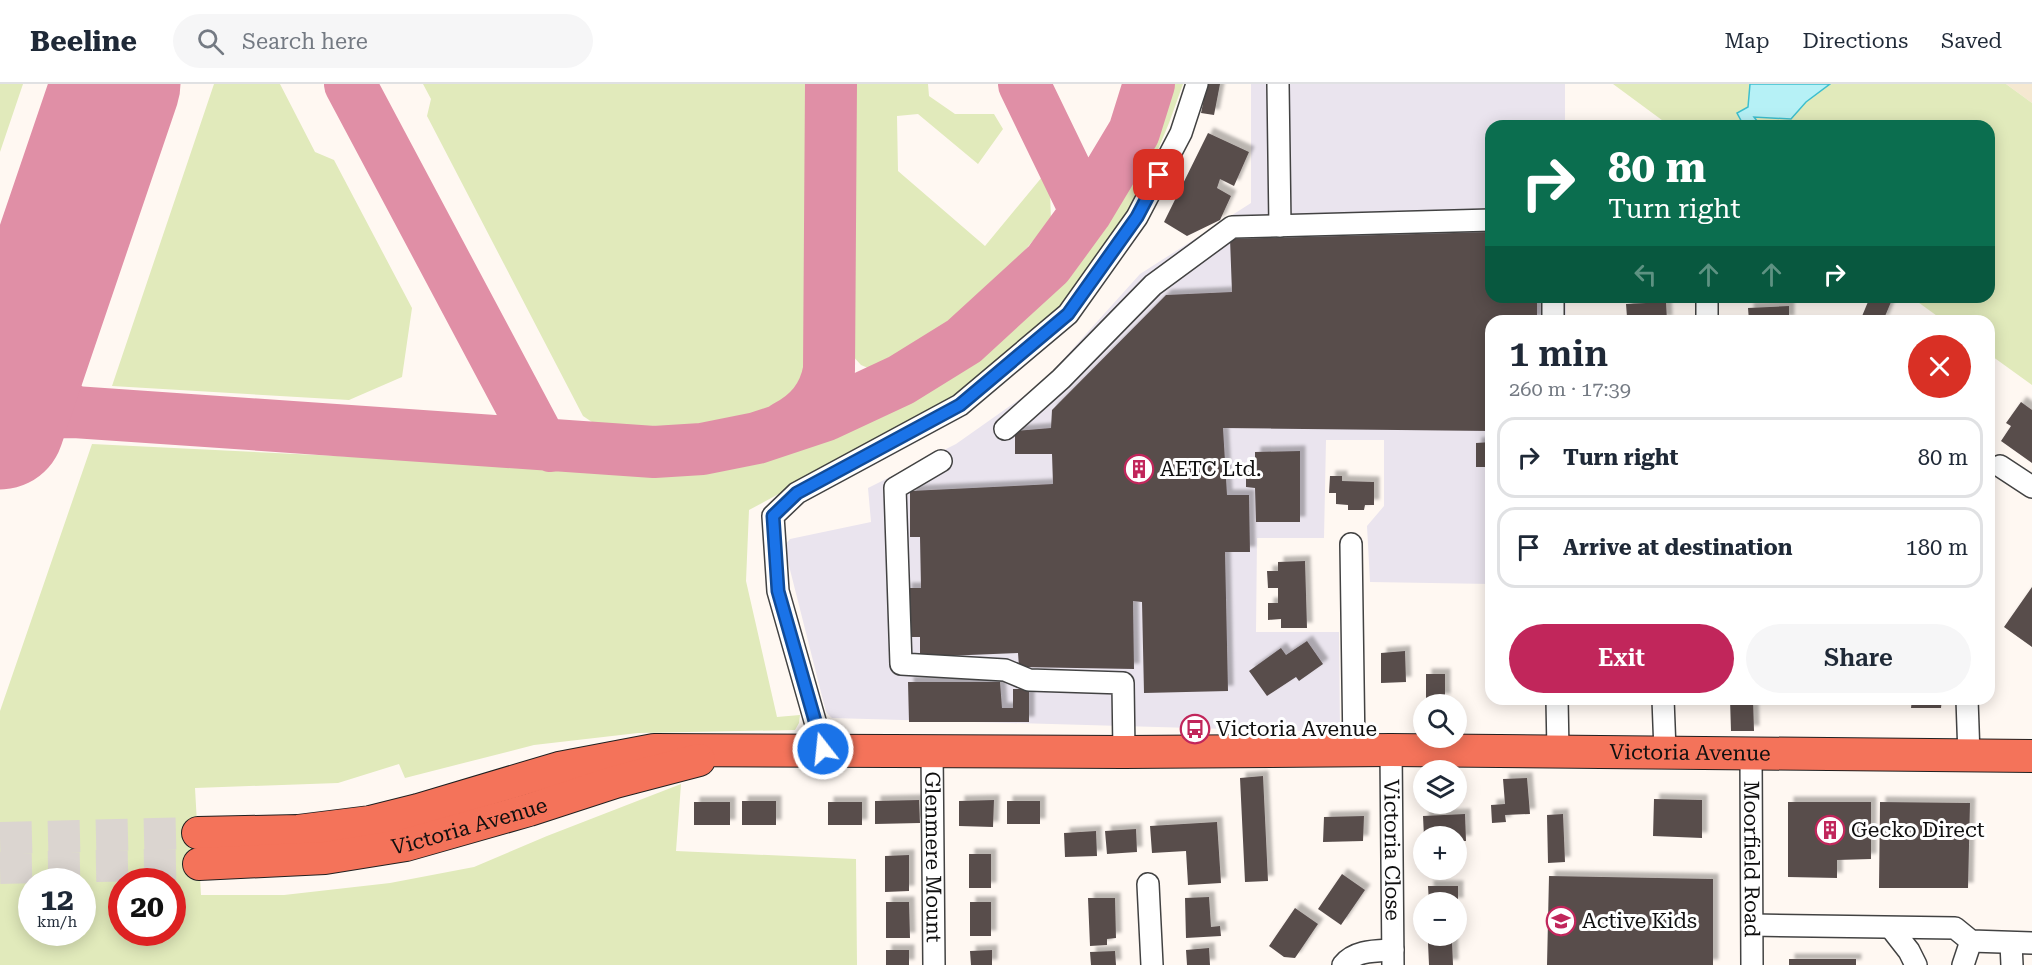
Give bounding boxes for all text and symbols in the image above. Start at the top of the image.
search box [173,14,593,68]
text: Beeline [30,25,137,58]
icon: search [194,25,227,58]
text: Search here [242,29,368,54]
text: Map [1725,29,1769,53]
text: Directions [1802,29,1908,53]
text: Saved [1941,29,2002,53]
text: 80 m [1608,143,1706,192]
icon: right [1509,144,1587,222]
pin [1133,149,1184,200]
icon: arrive [1142,158,1175,191]
text: Turn right [1608,193,1741,225]
icon: left [1629,258,1662,291]
icon: ahead [1692,258,1725,291]
icon: ahead [1755,258,1788,291]
icon: right [1818,258,1851,291]
text: 1 min [1509,333,1608,375]
button: close [1908,335,1971,398]
text: 260 m · 17:39 [1509,377,1631,401]
icon: right [1512,441,1545,474]
text: Turn right [1563,445,1678,470]
text: 80 m [1918,445,1968,470]
building icon: AETC Ltd. [1123,453,1155,485]
place label: AETC Ltd. [1160,457,1261,481]
icon: arrive [1512,531,1545,564]
text: Arrive at destination [1563,535,1792,560]
text: 180 m [1905,535,1968,560]
button: Exit [1509,624,1734,693]
button: Share [1746,624,1971,693]
map controls [1413,694,1467,946]
button: search [1413,694,1467,748]
bus stop icon: Victoria Avenue [1179,713,1211,745]
position arrow [791,717,855,781]
place label: Victoria Avenue [1216,717,1377,741]
street label: Victoria Avenue [1609,740,1771,766]
button: layers [1413,760,1467,814]
street label: Glenmere Mount [920,771,946,943]
street label: Victoria Close [1379,779,1405,921]
street label: Moorfield Road [1739,781,1764,938]
street label: Victoria Avenue [390,793,550,859]
building icon: Gecko Direct [1814,814,1846,846]
place label: Gecko Direct [1851,818,1985,842]
button: + [1413,826,1467,880]
speed limit sign: 20 [108,868,186,946]
text: 12 [40,882,74,917]
button: − [1413,892,1467,946]
school or university icon: Active Kids [1545,905,1577,937]
place label: Active Kids [1582,909,1697,933]
text: km/h [37,913,77,931]

